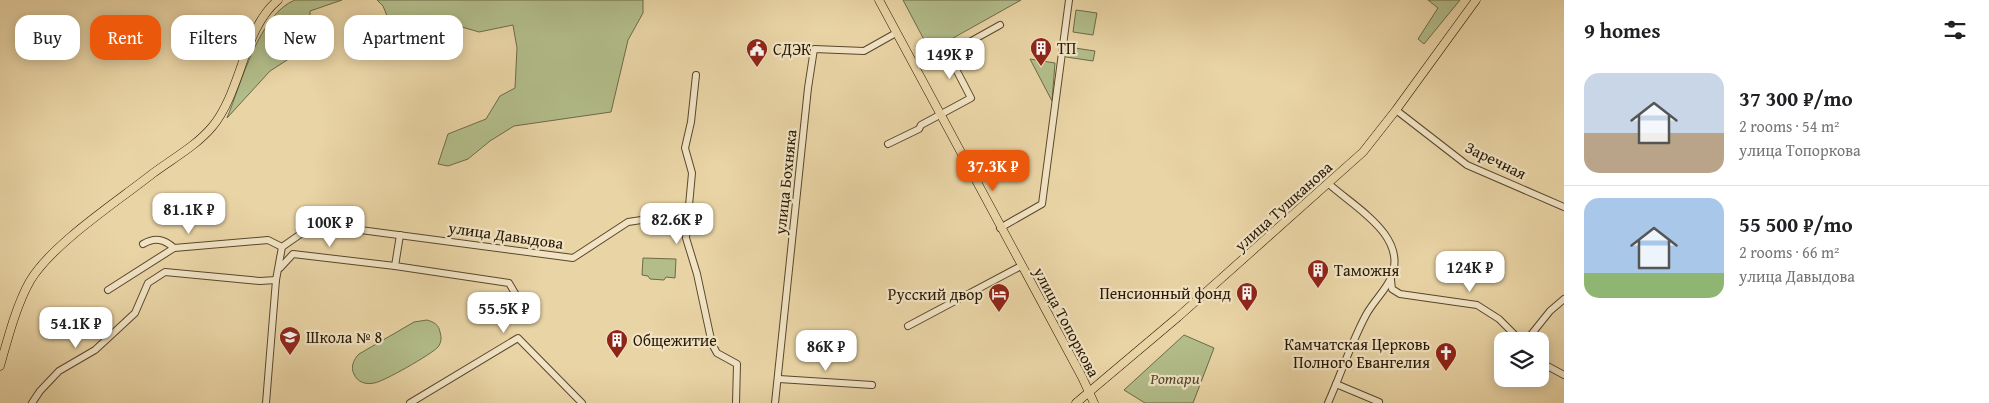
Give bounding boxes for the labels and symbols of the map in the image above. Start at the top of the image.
building icon: ТП [1029,36,1053,67]
place label: ТП [1057,36,1076,60]
public building icon: СДЭК [745,37,769,68]
place label: СДЭК [773,37,811,61]
pin: 149K ₽ [909,38,991,80]
street label: улица Бохняка [767,128,802,237]
street label: Заречная [1461,135,1531,185]
pin: 37.3K ₽ [947,150,1039,192]
street label: улица Тушканова [1228,155,1338,257]
pin: 81.1K ₽ [143,192,235,235]
pin: 82.6K ₽ [631,202,723,245]
pin: 100K ₽ [289,206,371,248]
street label: улица Давыдова [446,215,565,255]
pin: 124K ₽ [1429,250,1511,293]
building icon: Таможня [1306,258,1330,289]
place label: Таможня [1334,258,1399,282]
street label: улица Топоркова [1027,262,1106,382]
place label: Пенсионный фонд [1099,281,1231,305]
building icon: Пенсионный фонд [1235,281,1259,312]
place label: Русский двор [888,282,983,306]
hotel icon: Русский двор [987,282,1011,313]
pin: 55.5K ₽ [458,292,550,334]
pin: 54.1K ₽ [30,306,122,349]
school or university icon: Школа № 8 [278,325,302,356]
place label: Школа № 8 [306,325,383,349]
building icon: Общежитие [605,328,629,359]
place label: Общежитие [633,328,717,352]
pin: 86K ₽ [791,330,861,372]
place label: Камчатская Церковь Полного Евангелия [1284,332,1430,374]
church icon: Камчатская Церковь Полного Евангелия [1434,341,1458,372]
park label: Ротари [1149,366,1200,390]

